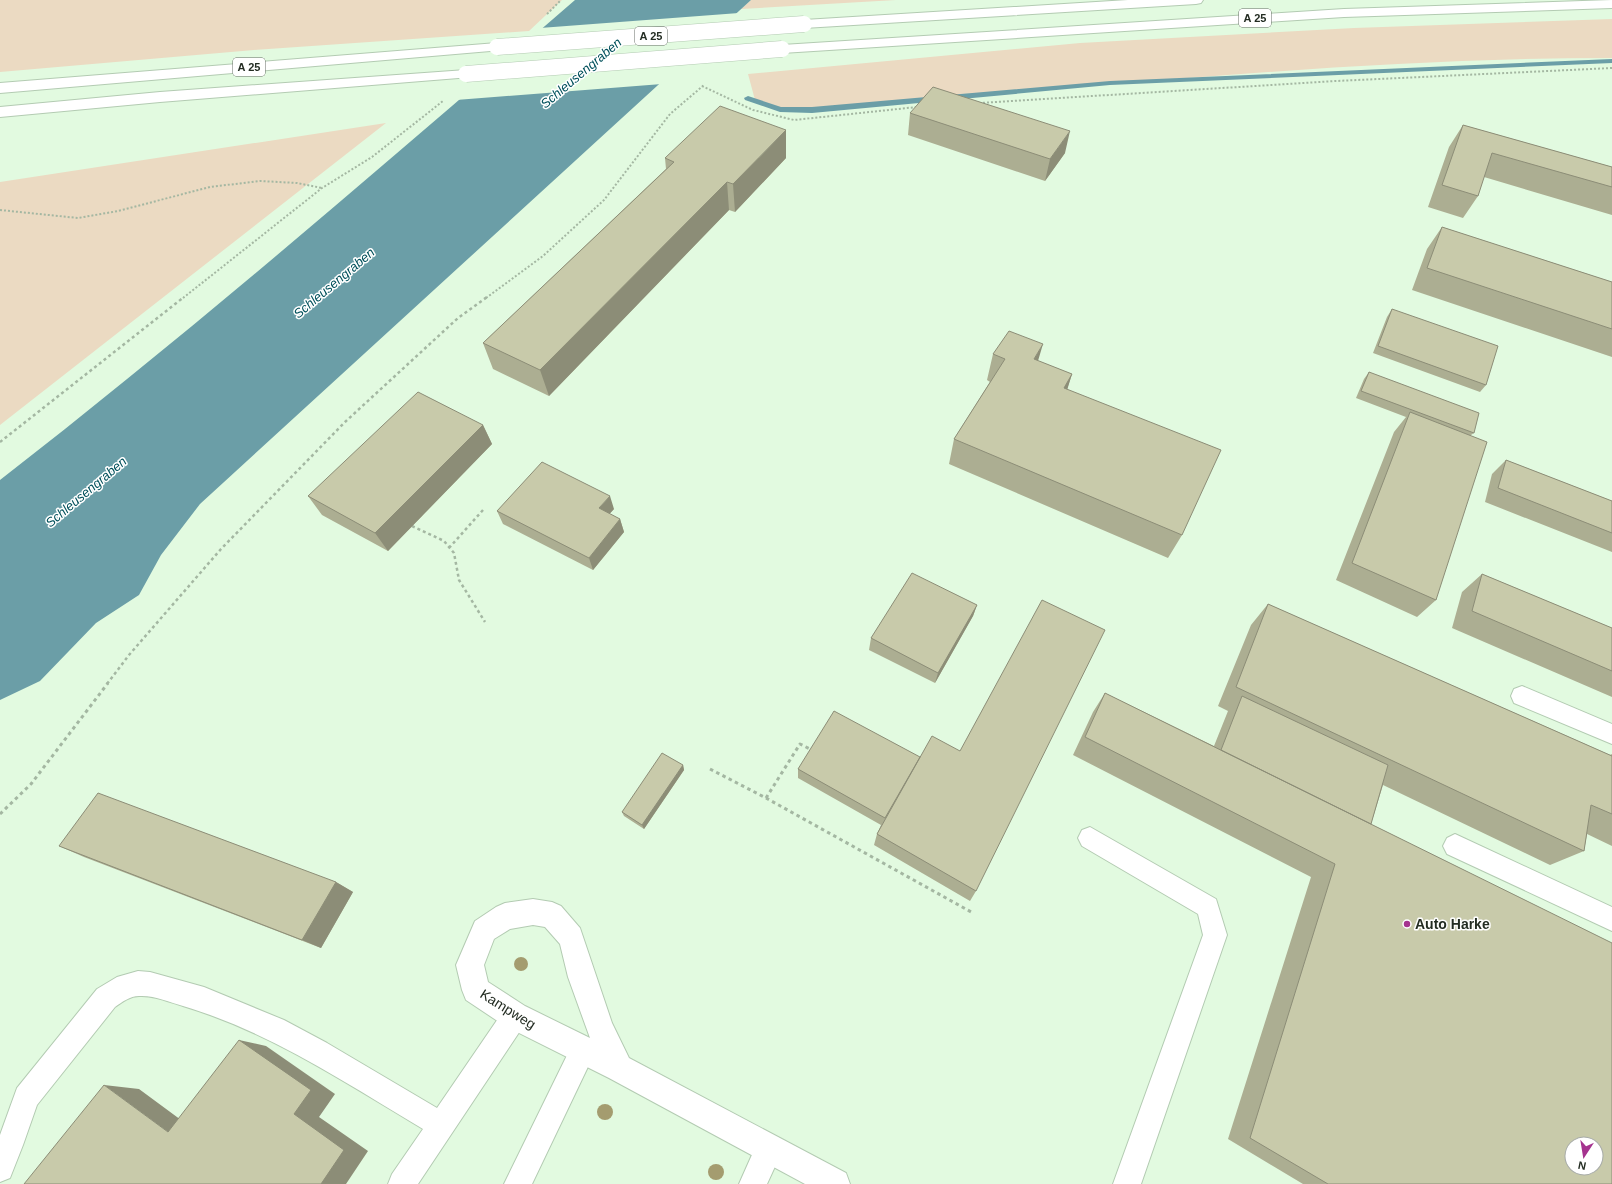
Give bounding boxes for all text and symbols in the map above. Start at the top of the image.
road number: A 25 [1239,9,1271,27]
road number: A 25 [635,27,667,45]
water label: Schleusengraben [537,35,625,111]
road number: A 25 [233,58,265,76]
water label: Schleusengraben [290,245,378,321]
water label: Schleusengraben [42,454,130,530]
place label: Auto Harke [1415,916,1490,932]
marker: Auto Harke [1402,919,1412,929]
street label: Kampweg [477,986,539,1032]
north arrow [1564,1136,1604,1176]
text: N [1577,1159,1587,1172]

